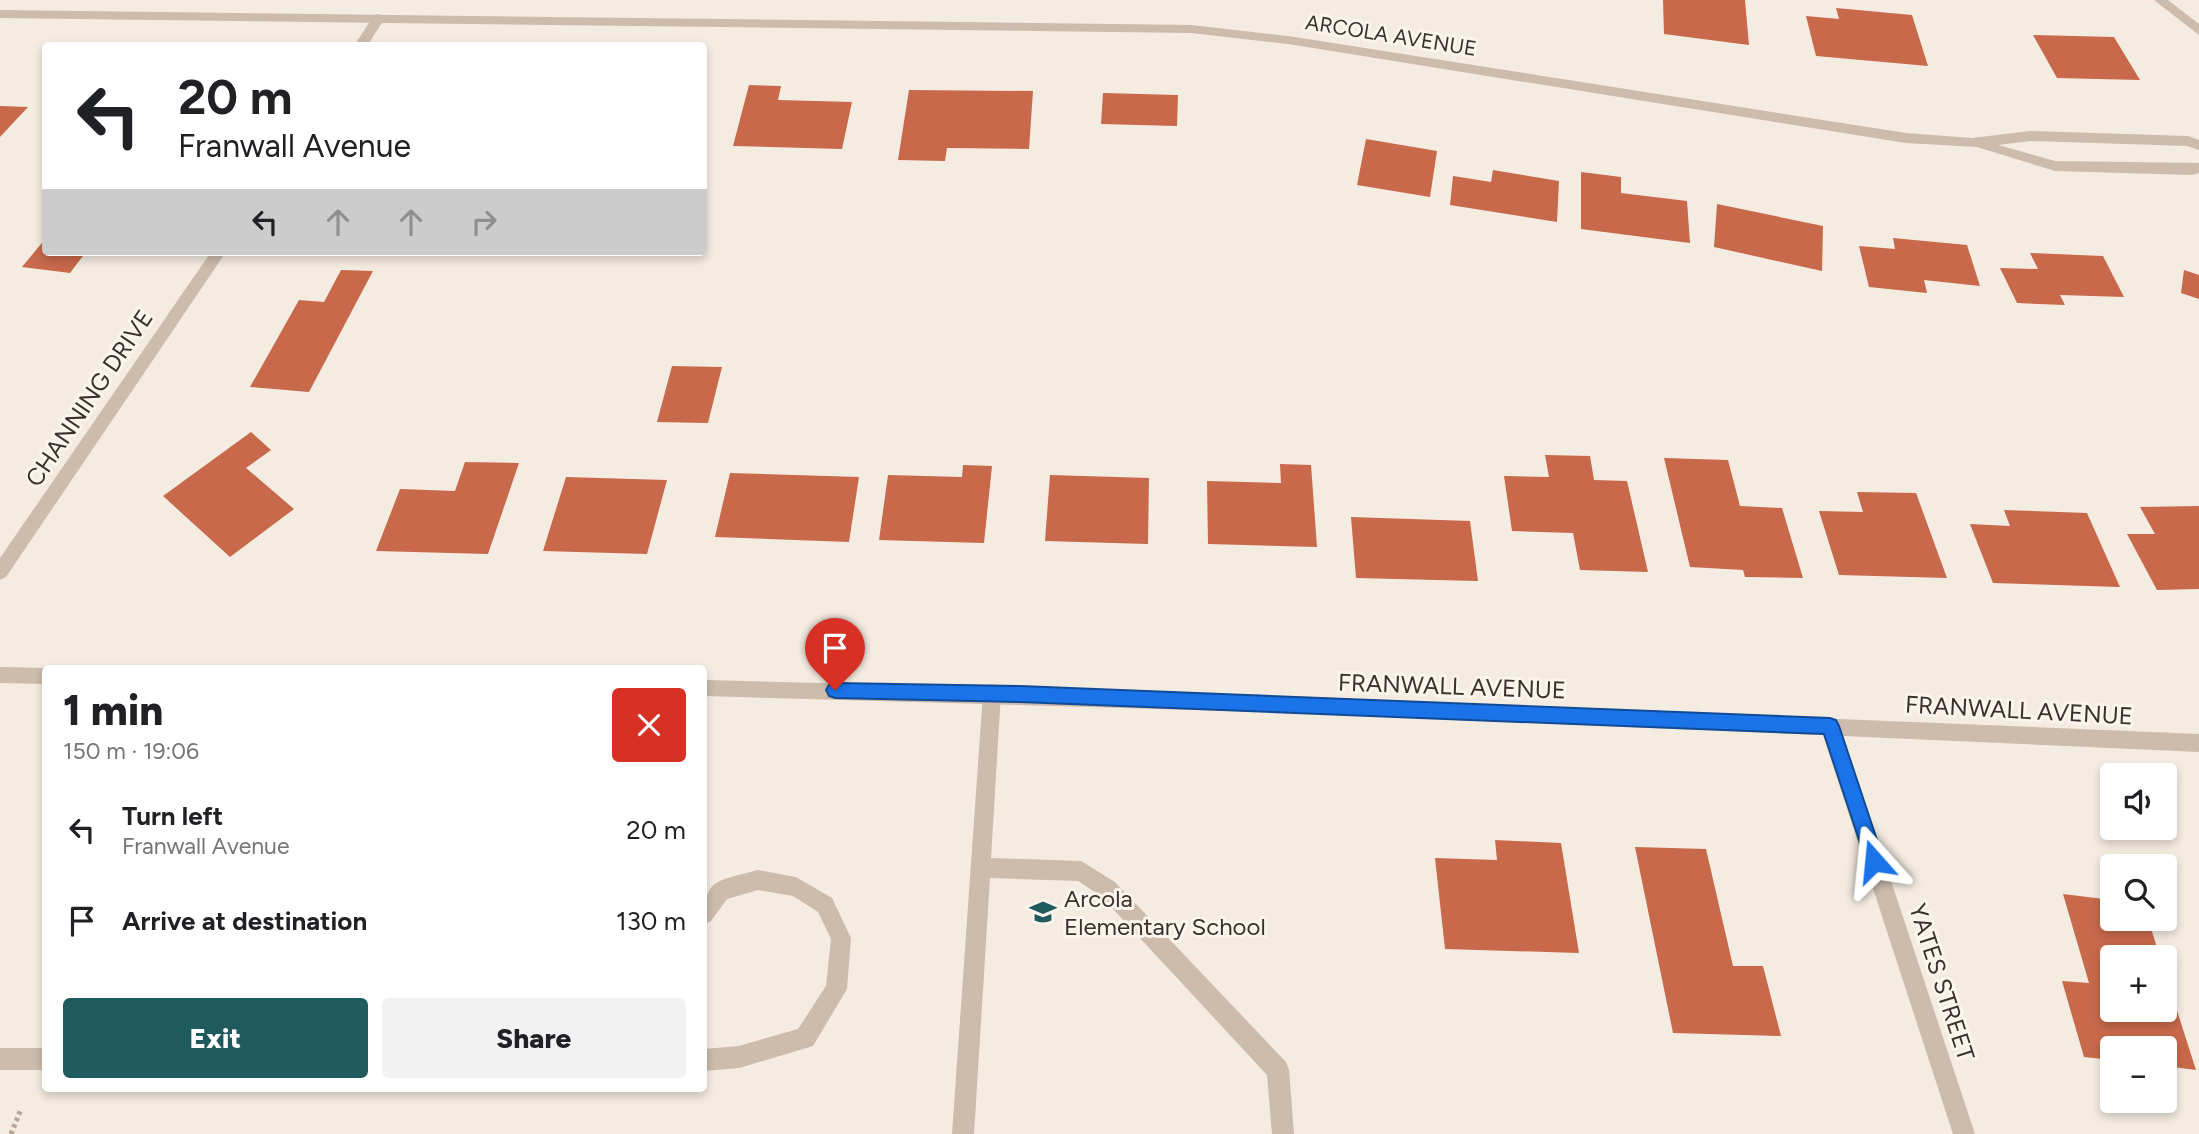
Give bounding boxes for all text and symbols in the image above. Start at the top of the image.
street label: ARCOLA AVENUE [1304,9,1478,61]
text: 20 m [178,67,293,126]
icon: left [63,70,154,161]
text: Franwall Avenue [178,127,411,165]
icon: left [246,203,284,241]
icon: ahead [319,203,357,241]
icon: ahead [392,203,430,241]
icon: right [465,203,503,241]
street label: CHANNING DRIVE [19,304,159,492]
pin [805,618,865,690]
icon: arrive [816,629,854,667]
street label: FRANWALL AVENUE [1338,668,1566,704]
text: 1 min [63,685,163,736]
button: close [612,688,686,762]
street label: FRANWALL AVENUE [1904,690,2134,730]
text: 150 m · 19:06 [63,737,199,765]
map controls [2100,763,2177,1113]
button: sound [2100,763,2177,840]
text: Turn left [122,800,223,832]
icon: left [63,811,101,849]
text: 20 m [626,814,686,846]
position arrow [1837,824,1911,898]
text: Franwall Avenue [122,832,290,860]
button: search [2100,854,2177,931]
place label: Arcola Elementary School [1064,884,1266,941]
school or university icon: Arcola Elementary School [1028,897,1058,927]
street label: YATES STREET [1903,900,1981,1064]
icon: arrive [63,902,101,940]
text: Arrive at destination [122,905,367,937]
text: 130 m [616,905,686,937]
button: + [2100,945,2177,1022]
button: Exit [63,998,368,1078]
button: Share [382,998,686,1078]
button: − [2100,1036,2177,1113]

